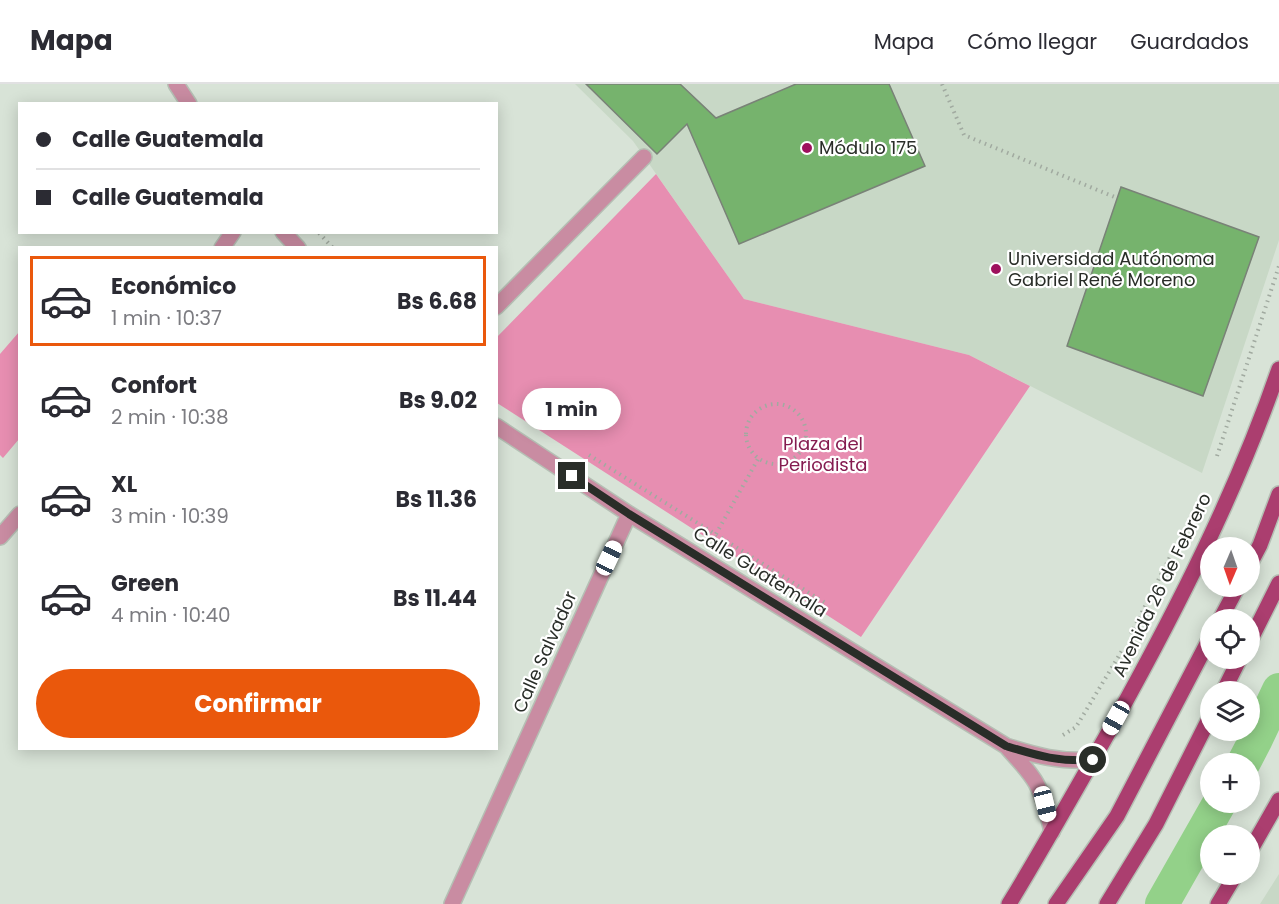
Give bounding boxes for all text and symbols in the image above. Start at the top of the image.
text: Mapa [30,21,113,60]
text: Mapa [874,27,934,56]
text: Cómo llegar [967,27,1097,56]
text: Guardados [1130,27,1249,56]
text: Calle Guatemala [72,124,264,155]
place label: Módulo 175 [819,135,917,160]
marker: Módulo 175 [800,141,814,155]
text: Calle Guatemala [72,182,264,213]
place label: Universidad Autónoma Gabriel René Moreno [1008,246,1215,292]
marker: Universidad Autónoma Gabriel René Moreno [989,262,1003,276]
text: Económico [111,271,236,302]
icon: car [39,274,93,328]
text: Bs 6.68 [397,286,477,317]
text: 1 min · 10:37 [111,304,222,332]
text: Confort [111,370,197,401]
icon: car [39,373,93,427]
text: Bs 9.02 [399,385,477,416]
callout: 1 min [522,389,622,431]
text: 1 min [545,395,598,423]
text: 2 min · 10:38 [111,403,229,431]
park label: Plaza del Periodista [779,431,867,477]
route end [558,462,585,489]
text: XL [111,469,137,500]
icon: car [39,472,93,526]
text: Bs 11.36 [395,484,477,515]
street label: Avenida 26 de Febrero [1106,489,1217,681]
text: 3 min · 10:39 [111,502,229,530]
street label: Calle Guatemala [689,520,832,623]
north arrow [1200,537,1260,597]
map controls [1200,537,1260,885]
car [593,538,625,578]
text: Green [111,568,179,599]
icon: car [39,571,93,625]
text: Bs 11.44 [393,583,477,614]
street label: Calle Salvador [507,587,583,717]
text: 4 min · 10:40 [111,601,231,629]
button: locate [1200,609,1260,669]
button: Confirmar [36,669,480,738]
button: layers [1200,681,1260,741]
car [1099,698,1133,738]
route start [1079,746,1106,773]
button: + [1200,753,1260,813]
car [1032,784,1058,824]
button: − [1200,825,1260,885]

